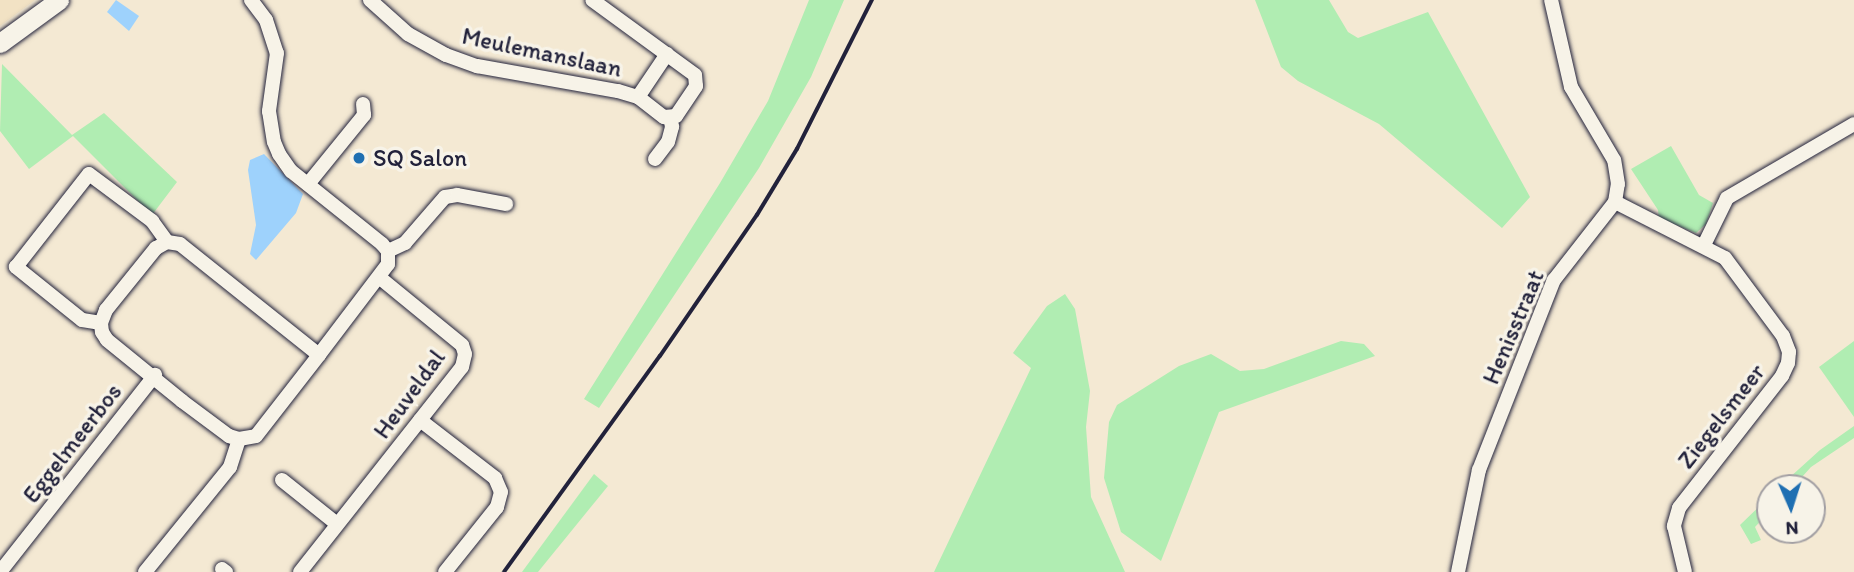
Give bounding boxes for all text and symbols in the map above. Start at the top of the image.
street label: Meulemanslaan [460,21,624,83]
place label: SQ Salon [373,144,467,172]
marker: SQ Salon [351,150,367,166]
street label: Henisstraat [1476,266,1550,388]
street label: Heuveldal [367,344,451,444]
street label: Ziegelsmeer [1671,358,1771,474]
street label: Eggelmeerbos [16,378,128,508]
north arrow [1756,474,1826,544]
text: N [1785,517,1799,540]

